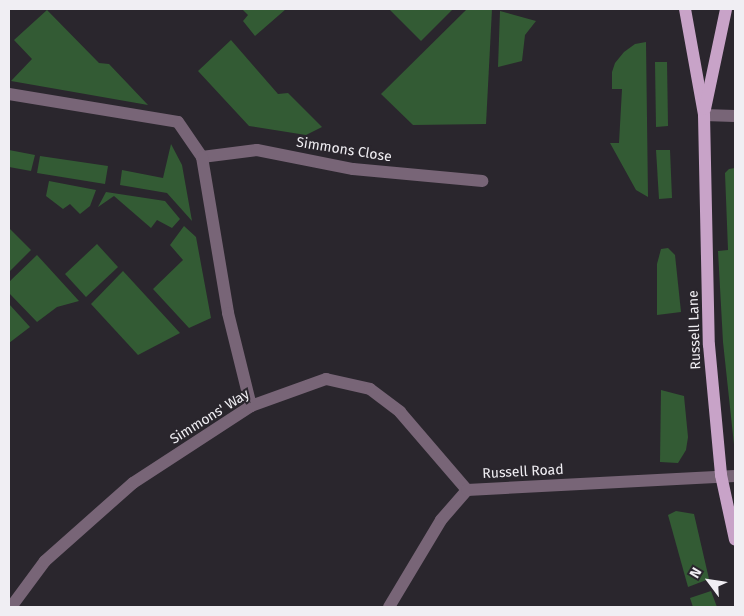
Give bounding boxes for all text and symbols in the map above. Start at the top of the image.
street label: Simmons Close [295,134,393,166]
street label: Russell Lane [685,290,705,370]
street label: Simmons' Way [167,386,253,448]
street label: Russell Road [482,461,564,483]
north arrow [684,556,734,606]
text: N [686,565,705,581]

